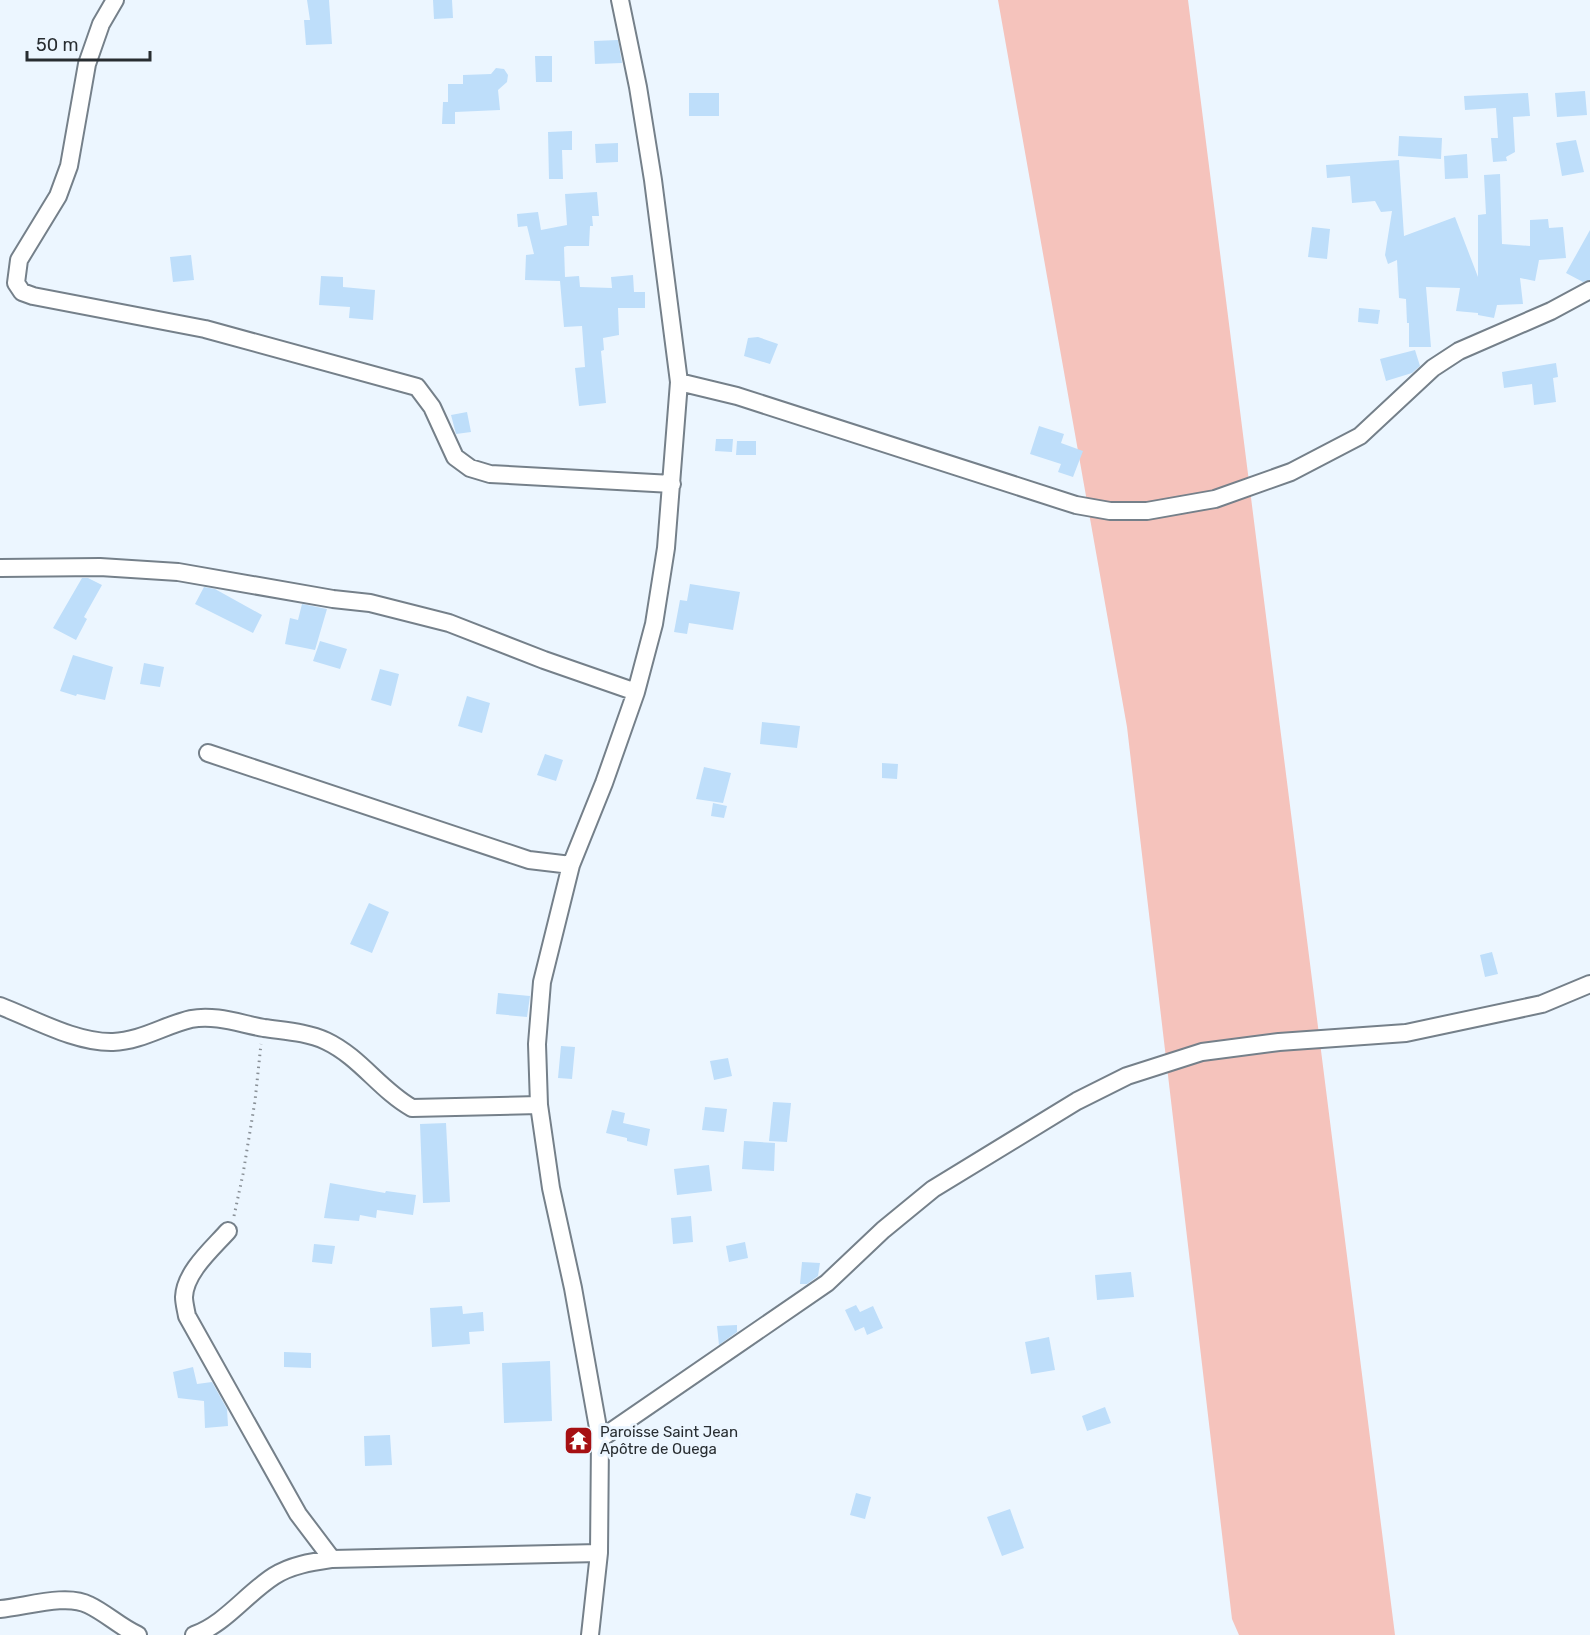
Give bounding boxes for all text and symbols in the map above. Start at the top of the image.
scale bar [27,24,150,62]
text: 50 m [36,34,79,56]
place label: Paroisse Saint Jean Apôtre de Ouega [600,1423,738,1458]
temple icon: Paroisse Saint Jean Apôtre de Ouega [563,1425,595,1457]

